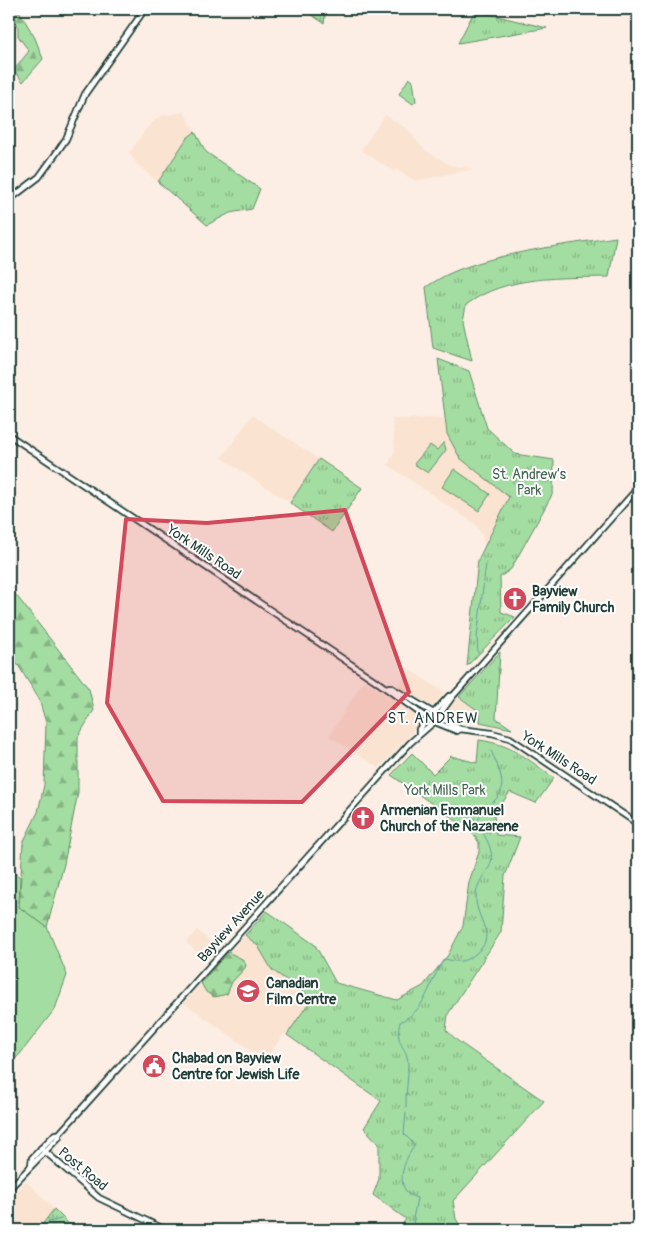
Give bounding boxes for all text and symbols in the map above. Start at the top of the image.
park label: St. Andrew’s Park [492,466,567,499]
street label: York Mills Road [163,520,244,583]
place label: Bayview Family Church [532,583,615,616]
church icon: Bayview Family Church [502,586,528,612]
district label: ST. ANDREW [387,709,479,728]
street label: York Mills Road [518,727,600,789]
park label: York Mills Park [403,782,486,799]
place label: Armenian Emmanuel Church of the Nazarene [380,802,519,835]
church icon: Armenian Emmanuel Church of the Nazarene [350,805,376,831]
street label: Bayview Avenue [194,886,268,966]
place label: Canadian Film Centre [266,975,337,1008]
school or university icon: Canadian Film Centre [235,978,261,1004]
place label: Chabad on Bayview Centre for Jewish Life [172,1050,300,1083]
public building icon: Chabad on Bayview Centre for Jewish Life [141,1053,167,1079]
street label: Post Road [55,1143,111,1195]

